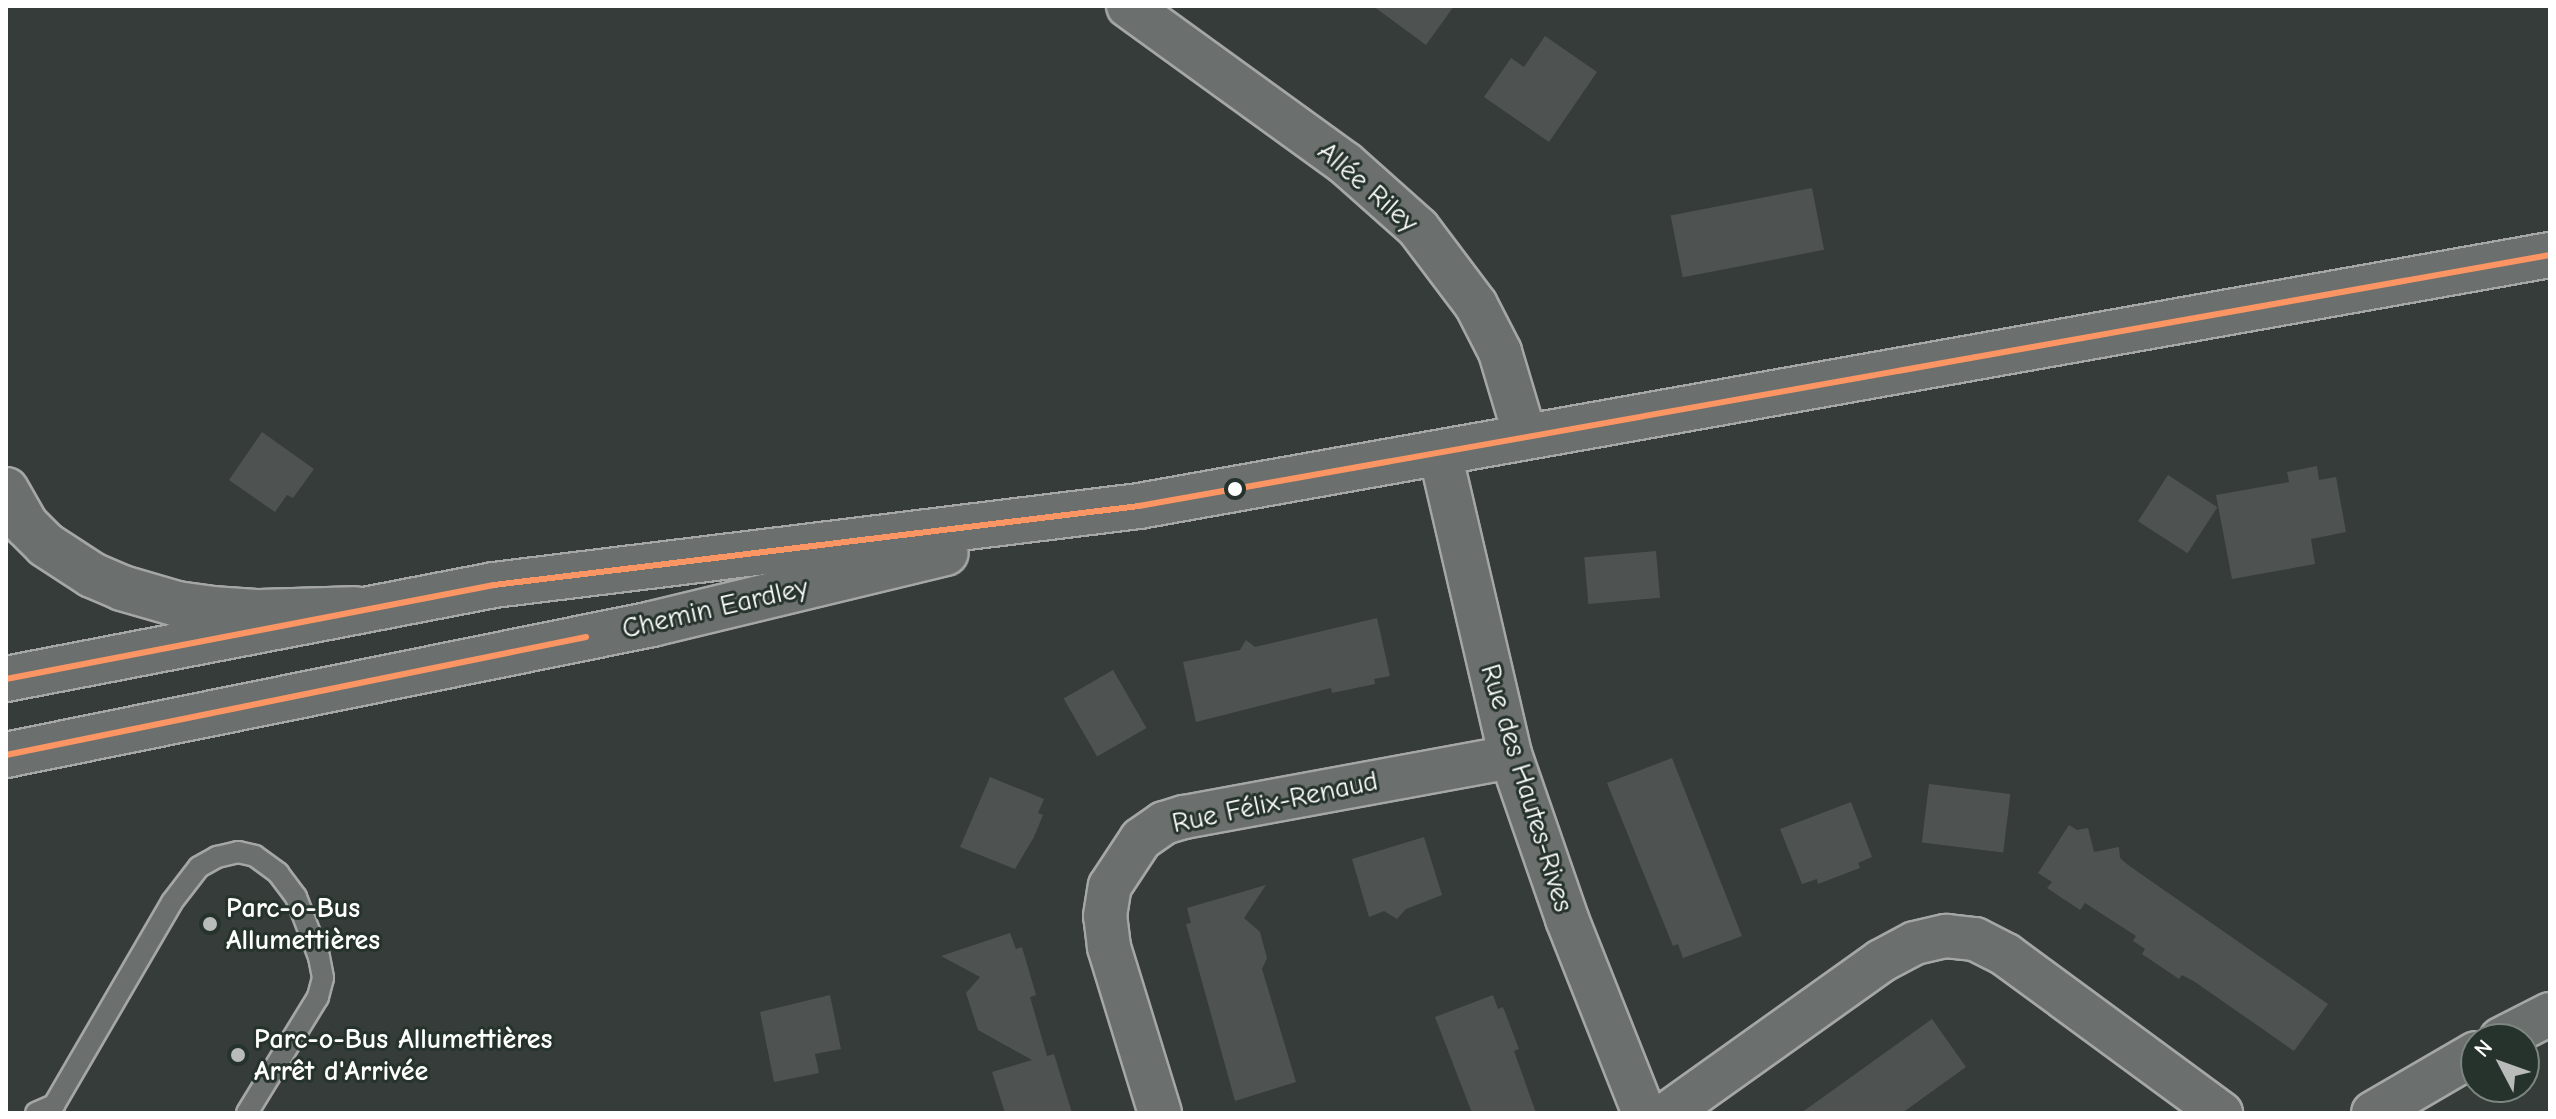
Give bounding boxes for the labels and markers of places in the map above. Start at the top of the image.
unlabelled marker [1227,481,1243,497]
place label: Parc-o-Bus Allumettières [226,891,380,957]
marker: Parc-o-Bus Allumettières [201,915,219,933]
place label: Parc-o-Bus Allumettières Arrêt d'Arrivée [254,1022,552,1088]
marker: Parc-o-Bus Allumettières Arrêt d'Arrivée [229,1046,247,1064]

